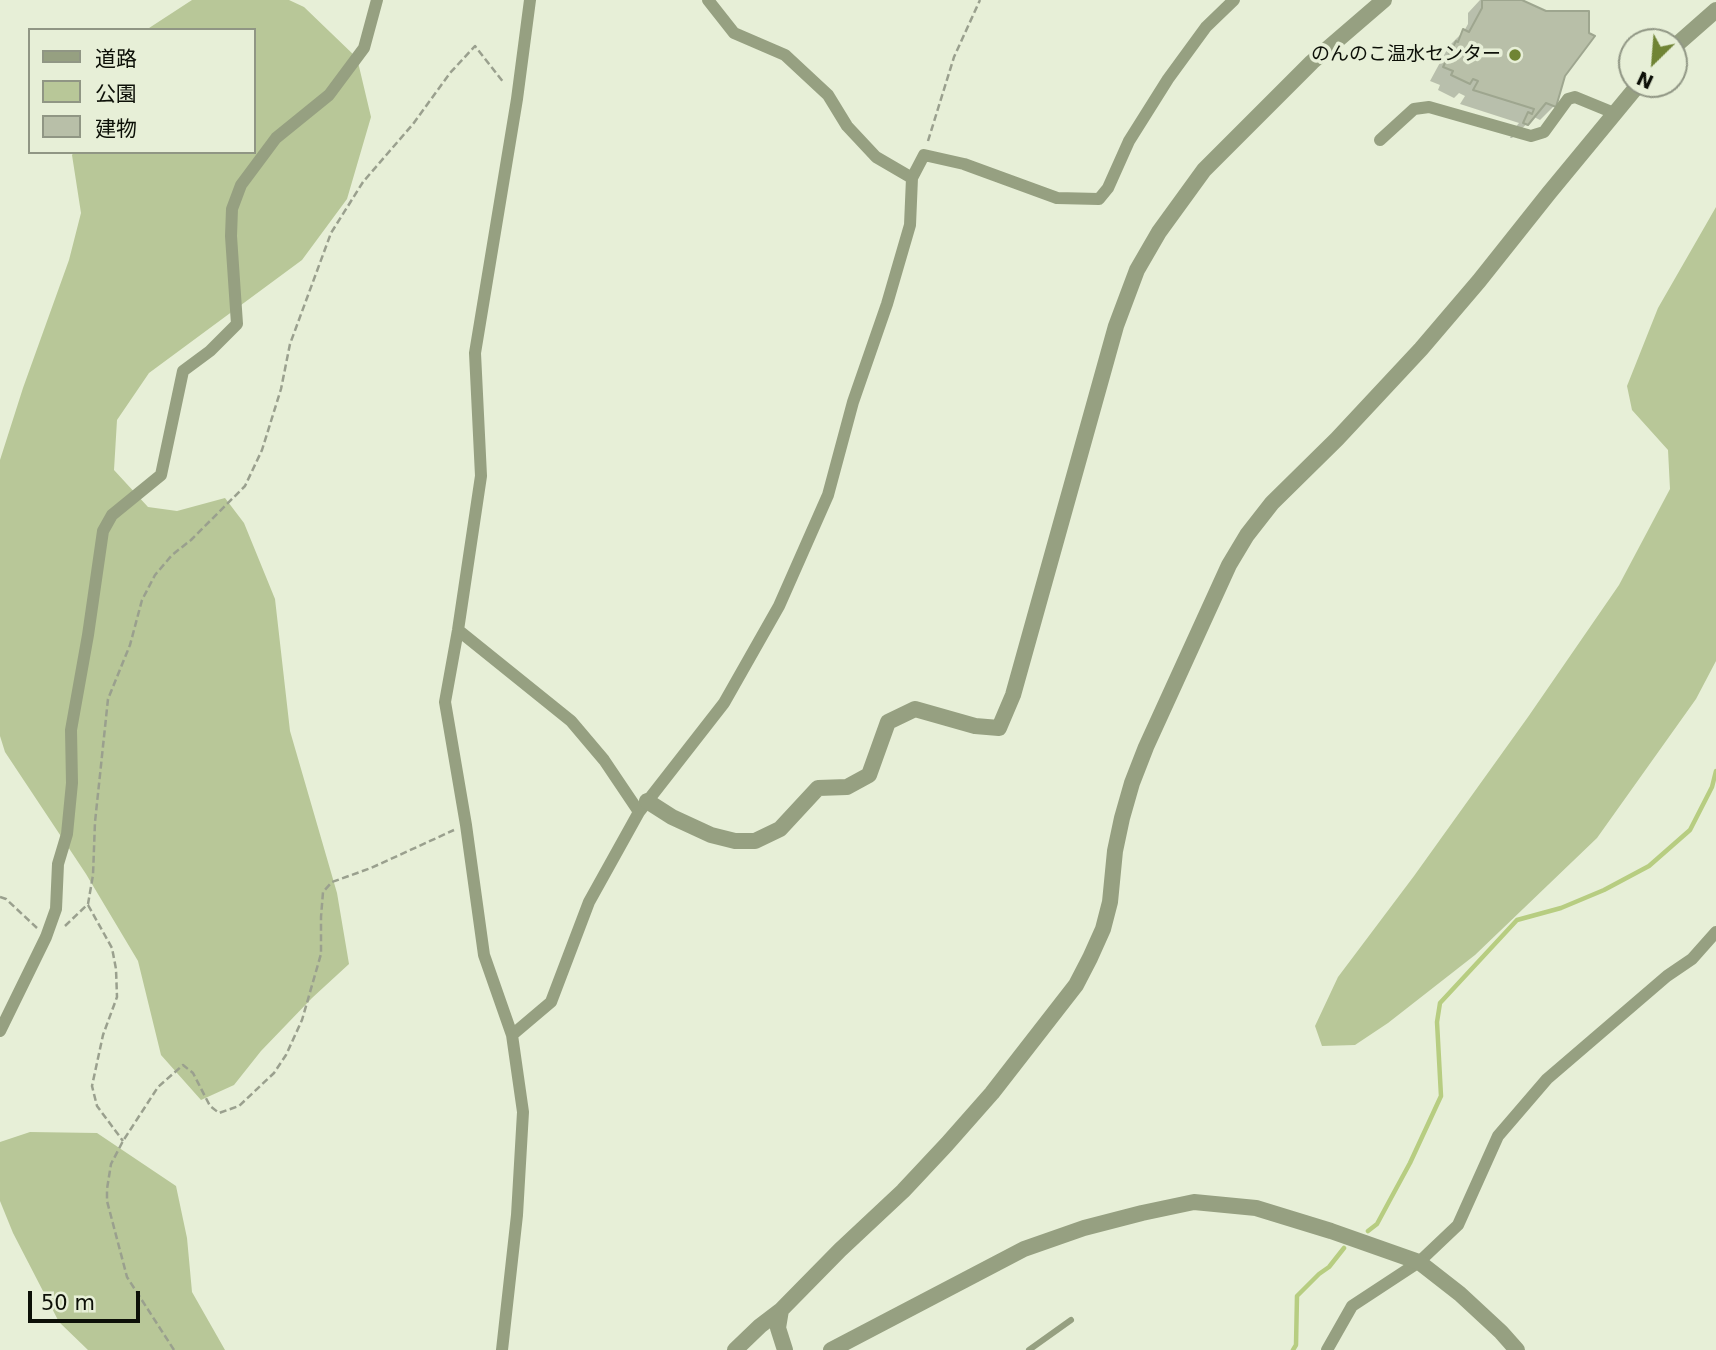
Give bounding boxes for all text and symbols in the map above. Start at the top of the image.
legend [28,28,256,154]
north arrow [1618,28,1688,98]
place label: のんのこ温水センター [1311,44,1501,66]
text: 道路 [95,47,137,71]
marker: のんのこ温水センター [1507,47,1523,63]
text: N [1633,67,1657,94]
text: 公園 [95,82,137,106]
text: 建物 [95,117,137,141]
scale bar [32,1276,144,1320]
text: 50 m [41,1291,95,1315]

